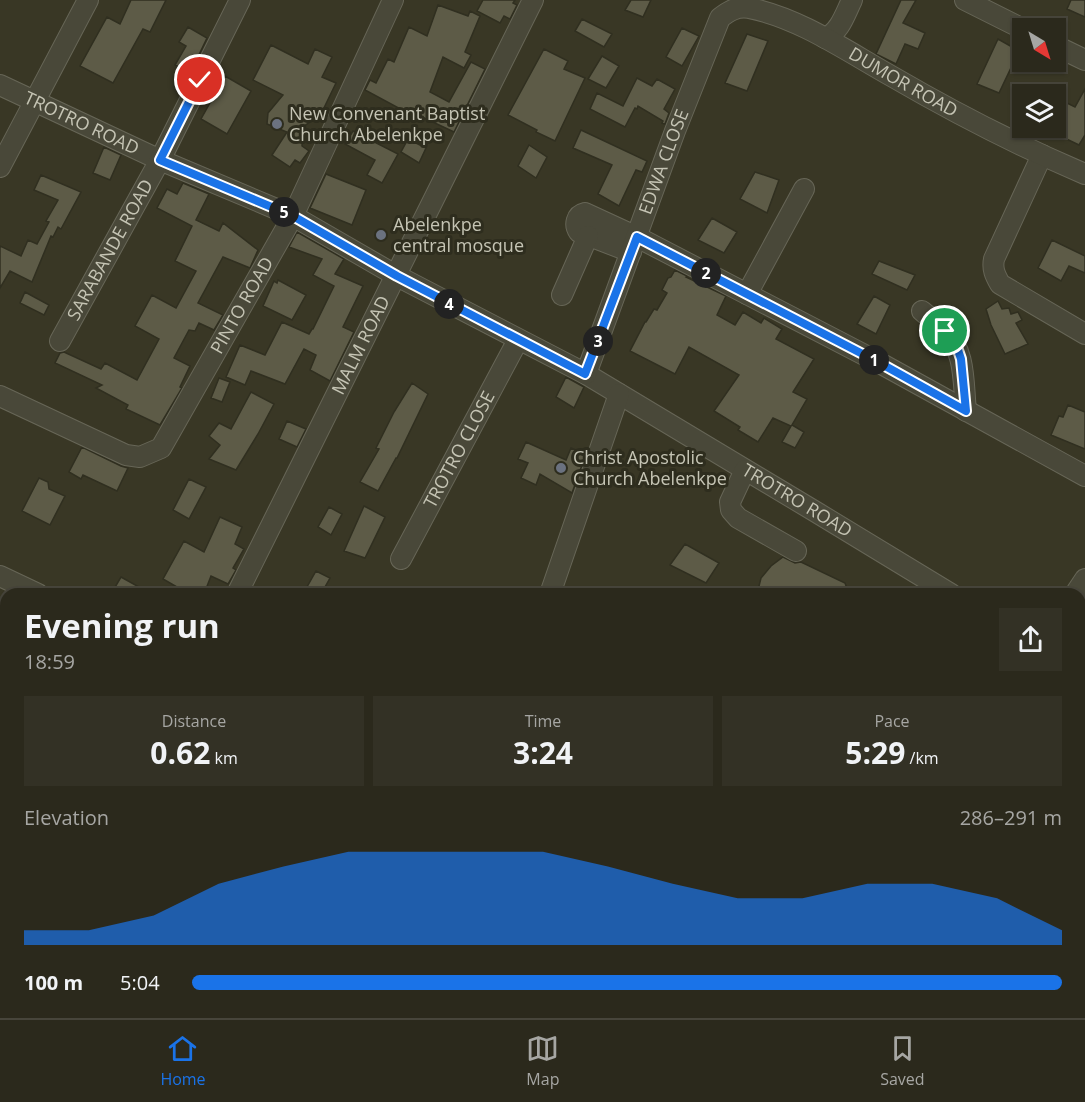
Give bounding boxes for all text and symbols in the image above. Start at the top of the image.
north arrow [1012,18,1066,72]
map controls [1012,18,1066,138]
street label: DUMOR ROAD [845,41,962,122]
pin [174,54,225,105]
icon: check [183,63,216,96]
button: layers [1012,84,1066,138]
street label: TROTRO ROAD [21,85,143,160]
place label: New Convenant Baptist Church Abelenkpe [289,101,485,146]
street label: EDWA CLOSE [633,105,694,217]
marker: New Convenant Baptist Church Abelenkpe [270,117,284,131]
street label: SARABANDE ROAD [61,175,158,324]
pin: 5 [269,197,299,227]
text: 5 [279,201,289,223]
place label: Abelenkpe central mosque [393,212,524,257]
marker: Abelenkpe central mosque [374,228,388,242]
street label: PINTO ROAD [204,252,278,358]
pin: 2 [691,258,721,288]
text: 2 [701,262,711,284]
pin: 4 [434,289,464,319]
street label: MALM ROAD [325,291,395,398]
text: 4 [444,293,454,315]
pin [919,305,970,356]
icon: arrive [928,314,961,347]
pin: 3 [583,326,613,356]
text: 3 [593,330,603,352]
pin: 1 [859,345,889,375]
text: 1 [869,349,879,371]
street label: TROTRO CLOSE [417,386,500,512]
place label: Christ Apostolic Church Abelenkpe [573,445,727,490]
street label: TROTRO ROAD [738,457,857,542]
marker: Christ Apostolic Church Abelenkpe [554,461,568,475]
text: Evening run [24,603,220,648]
button: share [999,608,1062,671]
text: 18:59 [24,648,75,675]
text: Distance [162,710,226,732]
text: Time [525,710,561,732]
text: Pace [874,710,910,732]
text: 0.62 [150,732,210,773]
text: 3:24 [513,732,573,773]
text: 5:29 [845,732,905,773]
text: km [210,747,238,769]
text: /km [905,747,939,769]
text: Elevation [24,804,109,831]
text: 286–291 m [960,804,1062,831]
text: 100 m [24,969,83,996]
text: 5:04 [120,969,160,996]
tab: Home [160,1032,206,1090]
tab: Map [526,1032,559,1090]
tab: Saved [880,1032,925,1090]

